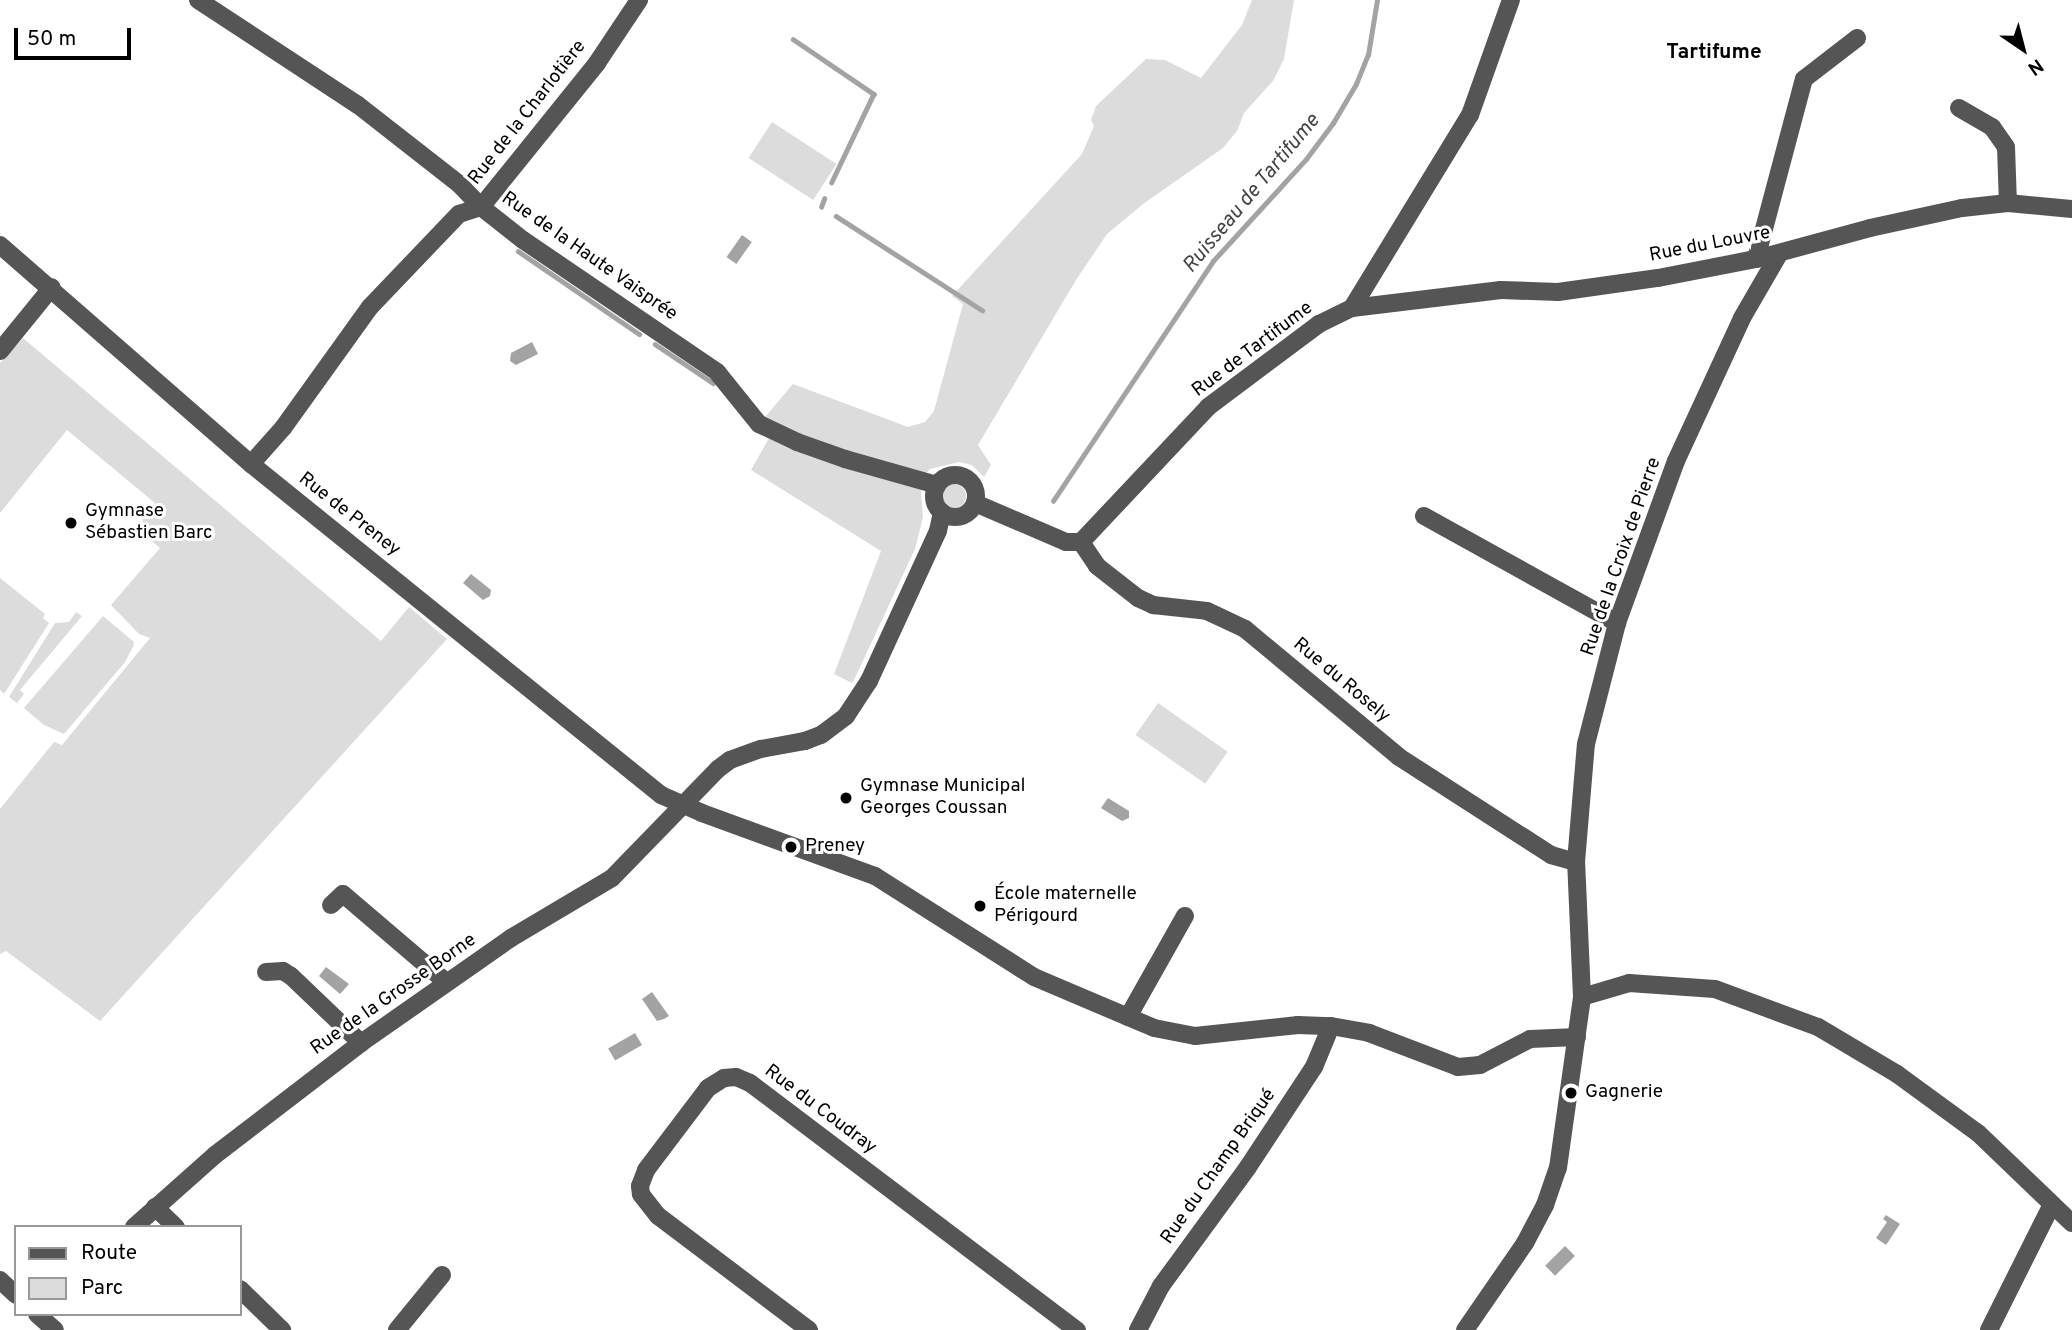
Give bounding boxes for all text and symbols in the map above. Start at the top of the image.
scale bar [18,14,135,58]
north arrow [1988,14,2058,84]
text: 50 m [27,26,76,53]
street label: Rue de la Charlotière [464,36,592,190]
district label: Tartifume [1666,40,1762,66]
text: N [2023,52,2048,80]
water label: Ruisseau de Tartifume [1178,109,1326,279]
street label: Rue de la Haute Vaisprée [496,187,682,327]
street label: Rue du Louvre [1648,222,1772,268]
street label: Rue de Tartifume [1188,297,1318,403]
street label: Rue de la Croix de Pierre [1577,455,1667,659]
street label: Rue de Preney [293,468,405,562]
place label: Gymnase Sébastien Barc [85,501,212,545]
marker: Gymnase Sébastien Barc [63,515,79,531]
street label: Rue du Rosely [1288,634,1394,728]
place label: Gymnase Municipal Georges Coussan [860,776,1025,820]
marker: Gymnase Municipal Georges Coussan [838,790,854,806]
place label: Preney [805,836,865,858]
marker: Preney [783,839,799,855]
place label: École maternelle Périgourd [994,884,1137,928]
marker: École maternelle Périgourd [972,898,988,914]
street label: Rue de la Grosse Borne [307,929,481,1061]
street label: Rue du Coudray [759,1060,881,1160]
place label: Gagnerie [1585,1082,1663,1104]
street label: Rue du Champ Briqué [1157,1085,1281,1249]
marker: Gagnerie [1563,1085,1579,1101]
legend [14,1225,242,1316]
text: Route [81,1240,137,1267]
text: Parc [81,1275,123,1302]

